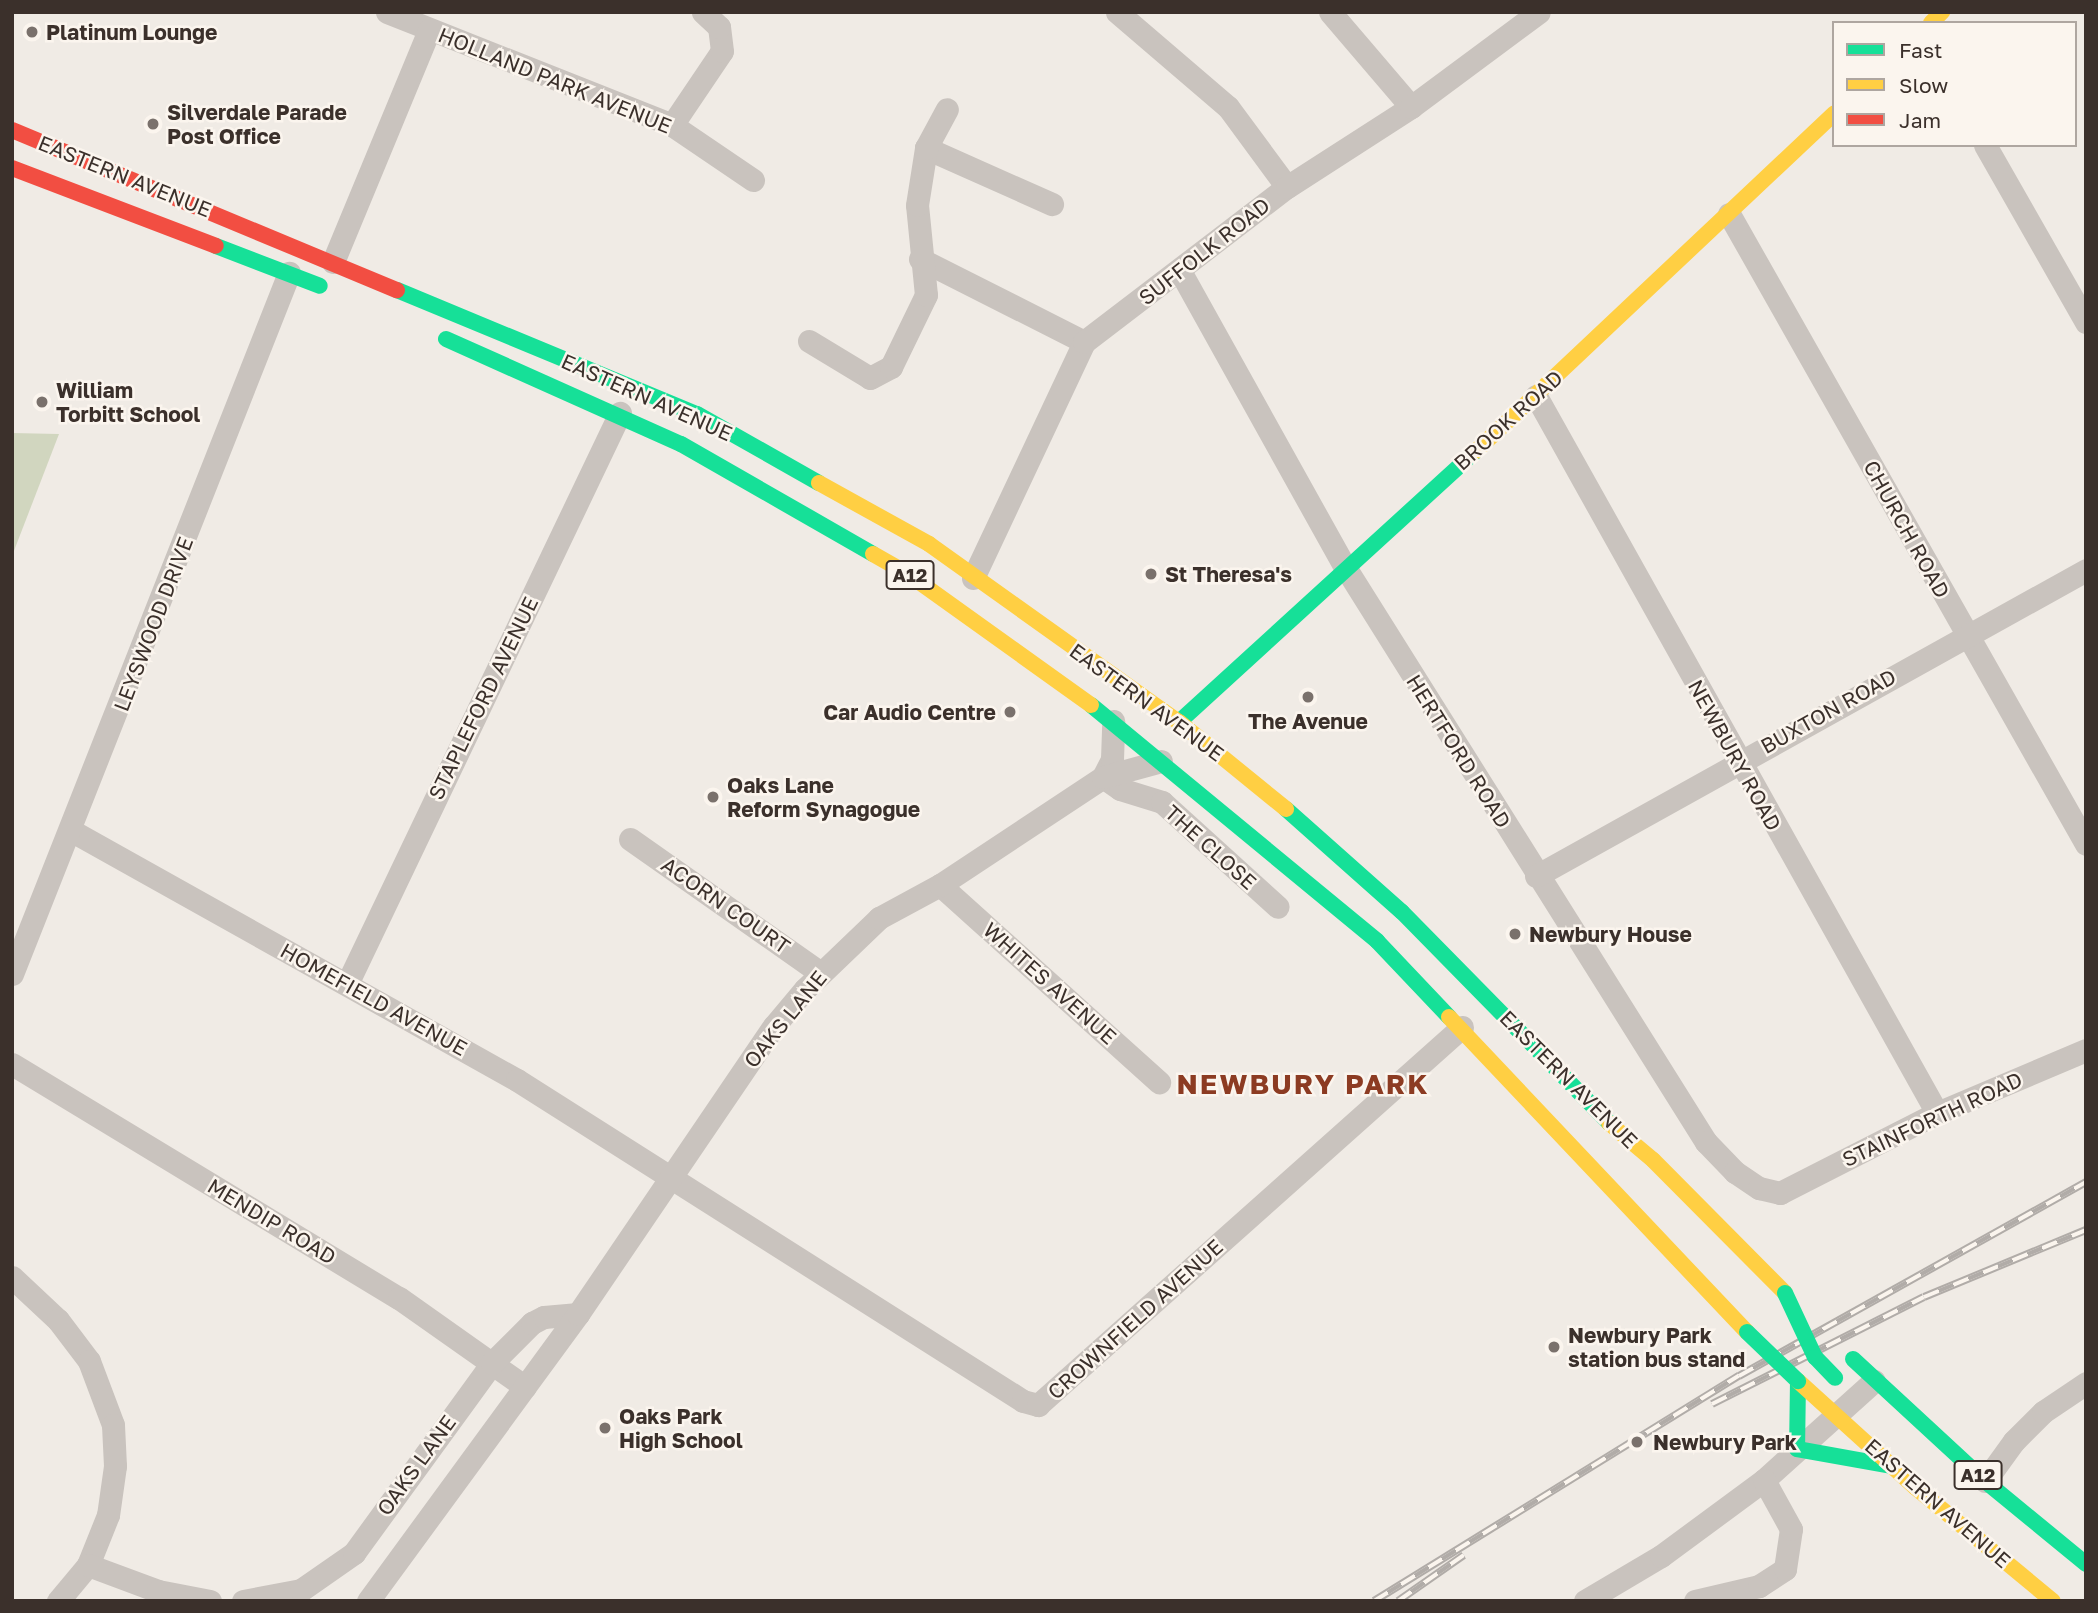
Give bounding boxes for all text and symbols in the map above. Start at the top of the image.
place label: Platinum Lounge [46,19,217,45]
legend [1832,21,2077,147]
street label: HOLLAND PARK AVENUE [435,22,675,138]
marker: Platinum Lounge [24,24,40,40]
text: Fast [1899,37,1942,63]
text: Slow [1899,72,1948,98]
place label: Silverdale Parade Post Office [167,99,347,149]
text: Jam [1899,107,1941,133]
marker: Silverdale Parade Post Office [145,116,161,132]
street label: EASTERN AVENUE [35,130,215,222]
street label: SUFFOLK ROAD [1134,192,1274,310]
street label: EASTERN AVENUE [558,348,736,446]
street label: BROOK ROAD [1449,365,1567,475]
place label: William Torbitt School [56,377,200,427]
marker: William Torbitt School [34,394,50,410]
street label: CHURCH ROAD [1859,456,1955,602]
street label: LEYSWOOD DRIVE [108,533,198,715]
road number: A12 [886,560,934,590]
place label: St Theresa's [1165,561,1292,587]
marker: St Theresa's [1143,566,1159,582]
street label: STAPLEFORD AVENUE [423,592,543,804]
street label: EASTERN AVENUE [1065,638,1229,766]
street label: BUXTON ROAD [1756,663,1900,759]
street label: HERTFORD ROAD [1402,670,1516,832]
street label: NEWBURY ROAD [1683,675,1787,835]
marker: The Avenue [1300,689,1316,705]
place label: Car Audio Centre [823,699,996,725]
marker: Car Audio Centre [1002,704,1018,720]
place label: The Avenue [1248,708,1368,734]
place label: Oaks Lane Reform Synagogue [727,772,920,822]
marker: Oaks Lane Reform Synagogue [705,789,721,805]
street label: THE CLOSE [1160,799,1262,895]
street label: ACORN COURT [657,851,795,959]
street label: WHITES AVENUE [978,917,1122,1049]
place label: Newbury House [1529,921,1692,947]
marker: Newbury House [1507,926,1523,942]
street label: HOMEFIELD AVENUE [276,937,472,1061]
street label: OAKS LANE [738,965,832,1073]
street label: EASTERN AVENUE [1495,1005,1643,1153]
street label: STAINFORTH ROAD [1838,1066,2026,1172]
district label: NEWBURY PARK [1178,1067,1428,1101]
street label: MENDIP ROAD [203,1173,341,1269]
street label: CROWNFIELD AVENUE [1042,1234,1228,1404]
place label: Newbury Park station bus stand [1568,1322,1745,1372]
marker: Newbury Park station bus stand [1546,1339,1562,1355]
place label: Oaks Park High School [619,1403,743,1453]
street label: OAKS LANE [371,1410,461,1520]
marker: Oaks Park High School [597,1420,613,1436]
place label: Newbury Park [1653,1429,1797,1455]
marker: Newbury Park [1627,1432,1647,1452]
street label: EASTERN AVENUE [1860,1433,2016,1573]
road number: A12 [1954,1460,2002,1490]

